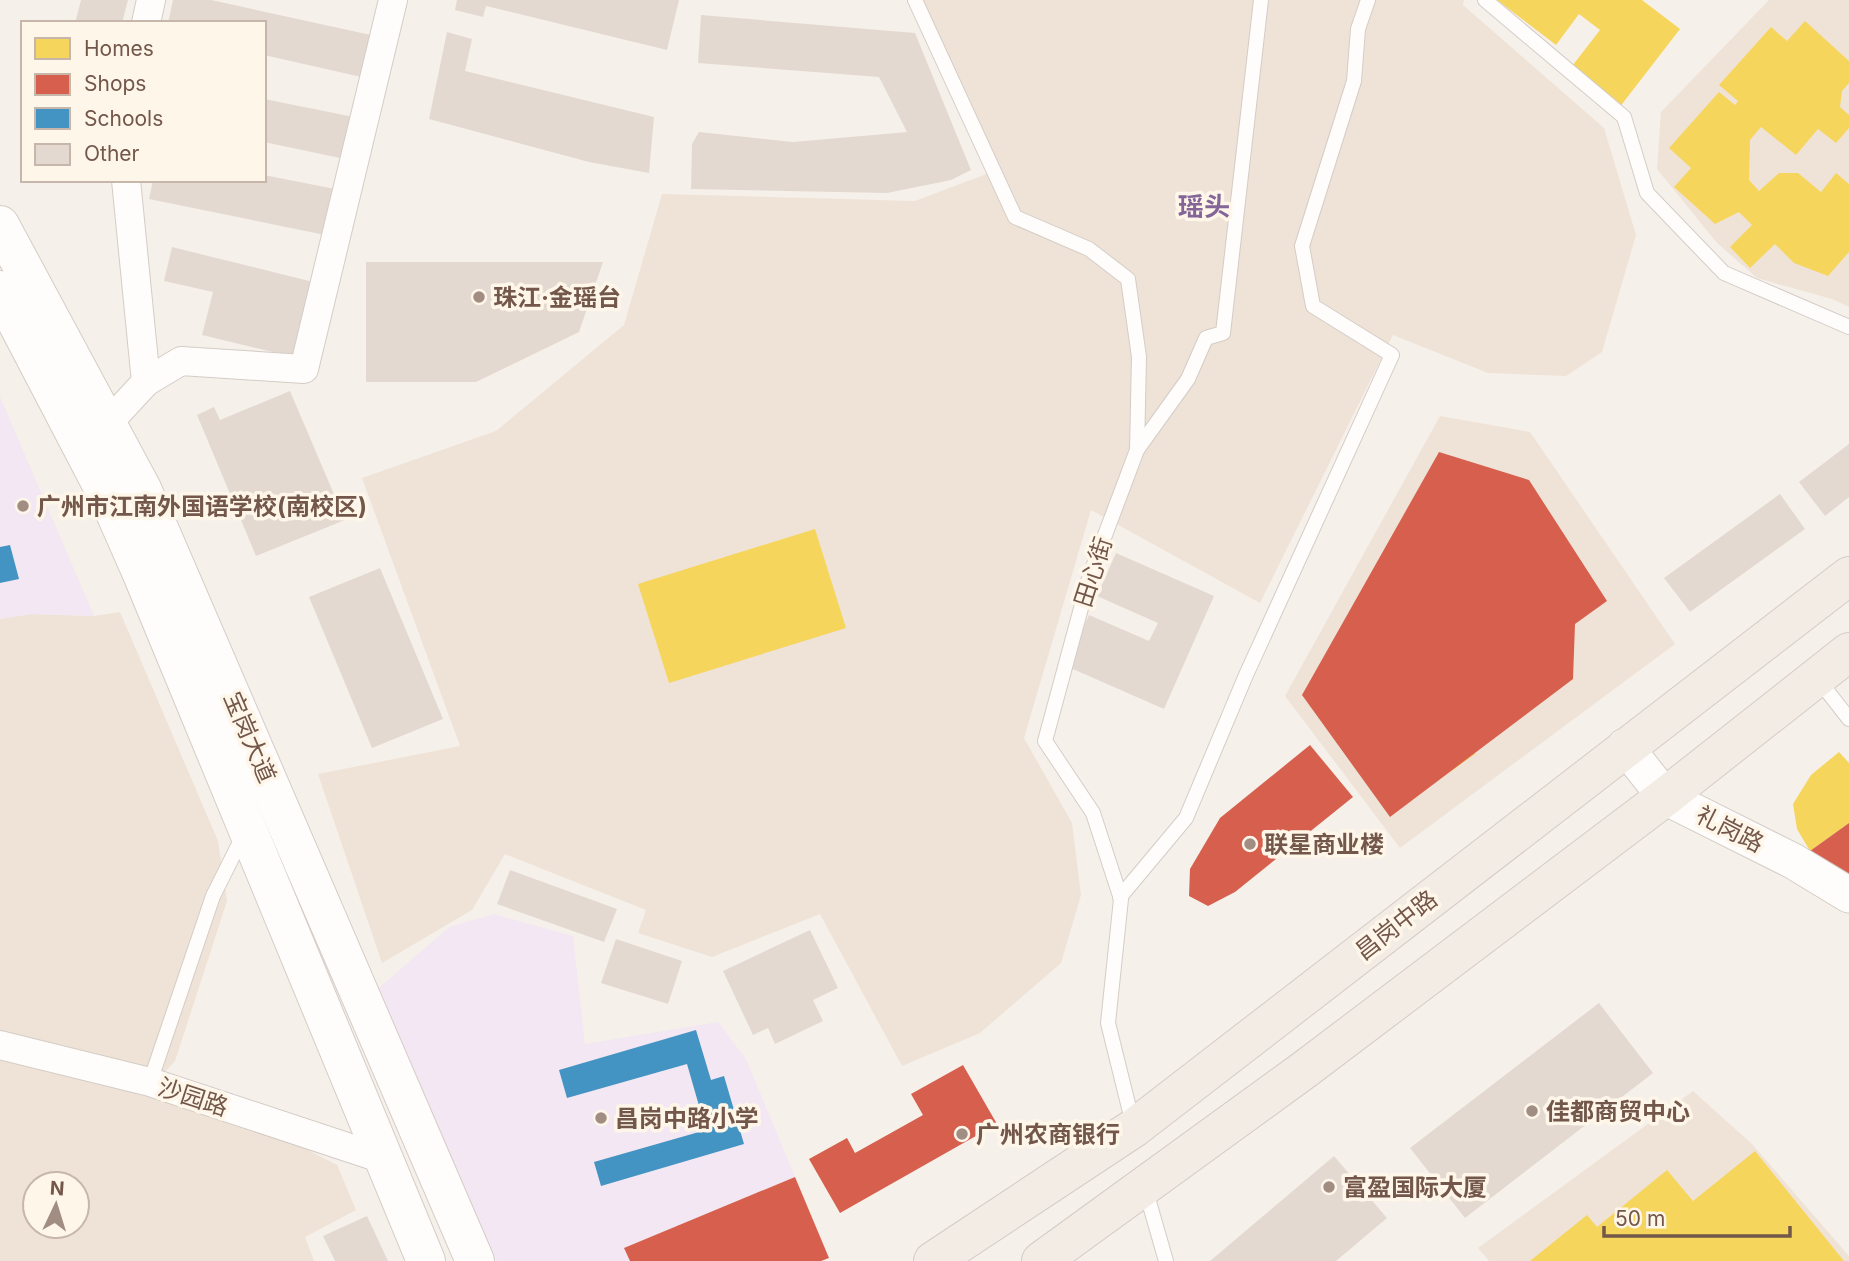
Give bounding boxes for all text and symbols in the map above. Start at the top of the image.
legend [21,21,266,182]
text: Homes [84,36,154,61]
text: Shops [84,71,146,96]
text: Schools [84,106,163,131]
text: Other [84,141,140,166]
district label: 瑶头 [1178,191,1230,222]
place label: 珠江·金瑶台 [493,283,621,312]
marker: 珠江·金瑶台 [471,289,487,305]
place label: 广州市江南外国语学校(南校区) [37,492,367,521]
marker: 广州市江南外国语学校(南校区) [15,498,31,514]
street label: 田心街 [1068,533,1118,611]
street label: 宝岗大道 [218,687,282,787]
street label: 礼岗路 [1691,800,1769,858]
place label: 联星商业楼 [1264,830,1384,859]
marker: 联星商业楼 [1242,836,1258,852]
street label: 昌岗中路 [1349,884,1443,966]
street label: 沙园路 [154,1072,232,1122]
place label: 佳都商贸中心 [1546,1097,1690,1126]
marker: 佳都商贸中心 [1524,1103,1540,1119]
place label: 昌岗中路小学 [615,1104,759,1133]
marker: 昌岗中路小学 [593,1110,609,1126]
place label: 广州农商银行 [976,1120,1120,1149]
marker: 广州农商银行 [954,1126,970,1142]
north arrow [21,1170,91,1240]
place label: 富盈国际大厦 [1343,1173,1487,1202]
text: N [49,1177,65,1201]
marker: 富盈国际大厦 [1321,1179,1337,1195]
scale bar [1604,1194,1790,1238]
text: 50 m [1615,1206,1665,1231]

